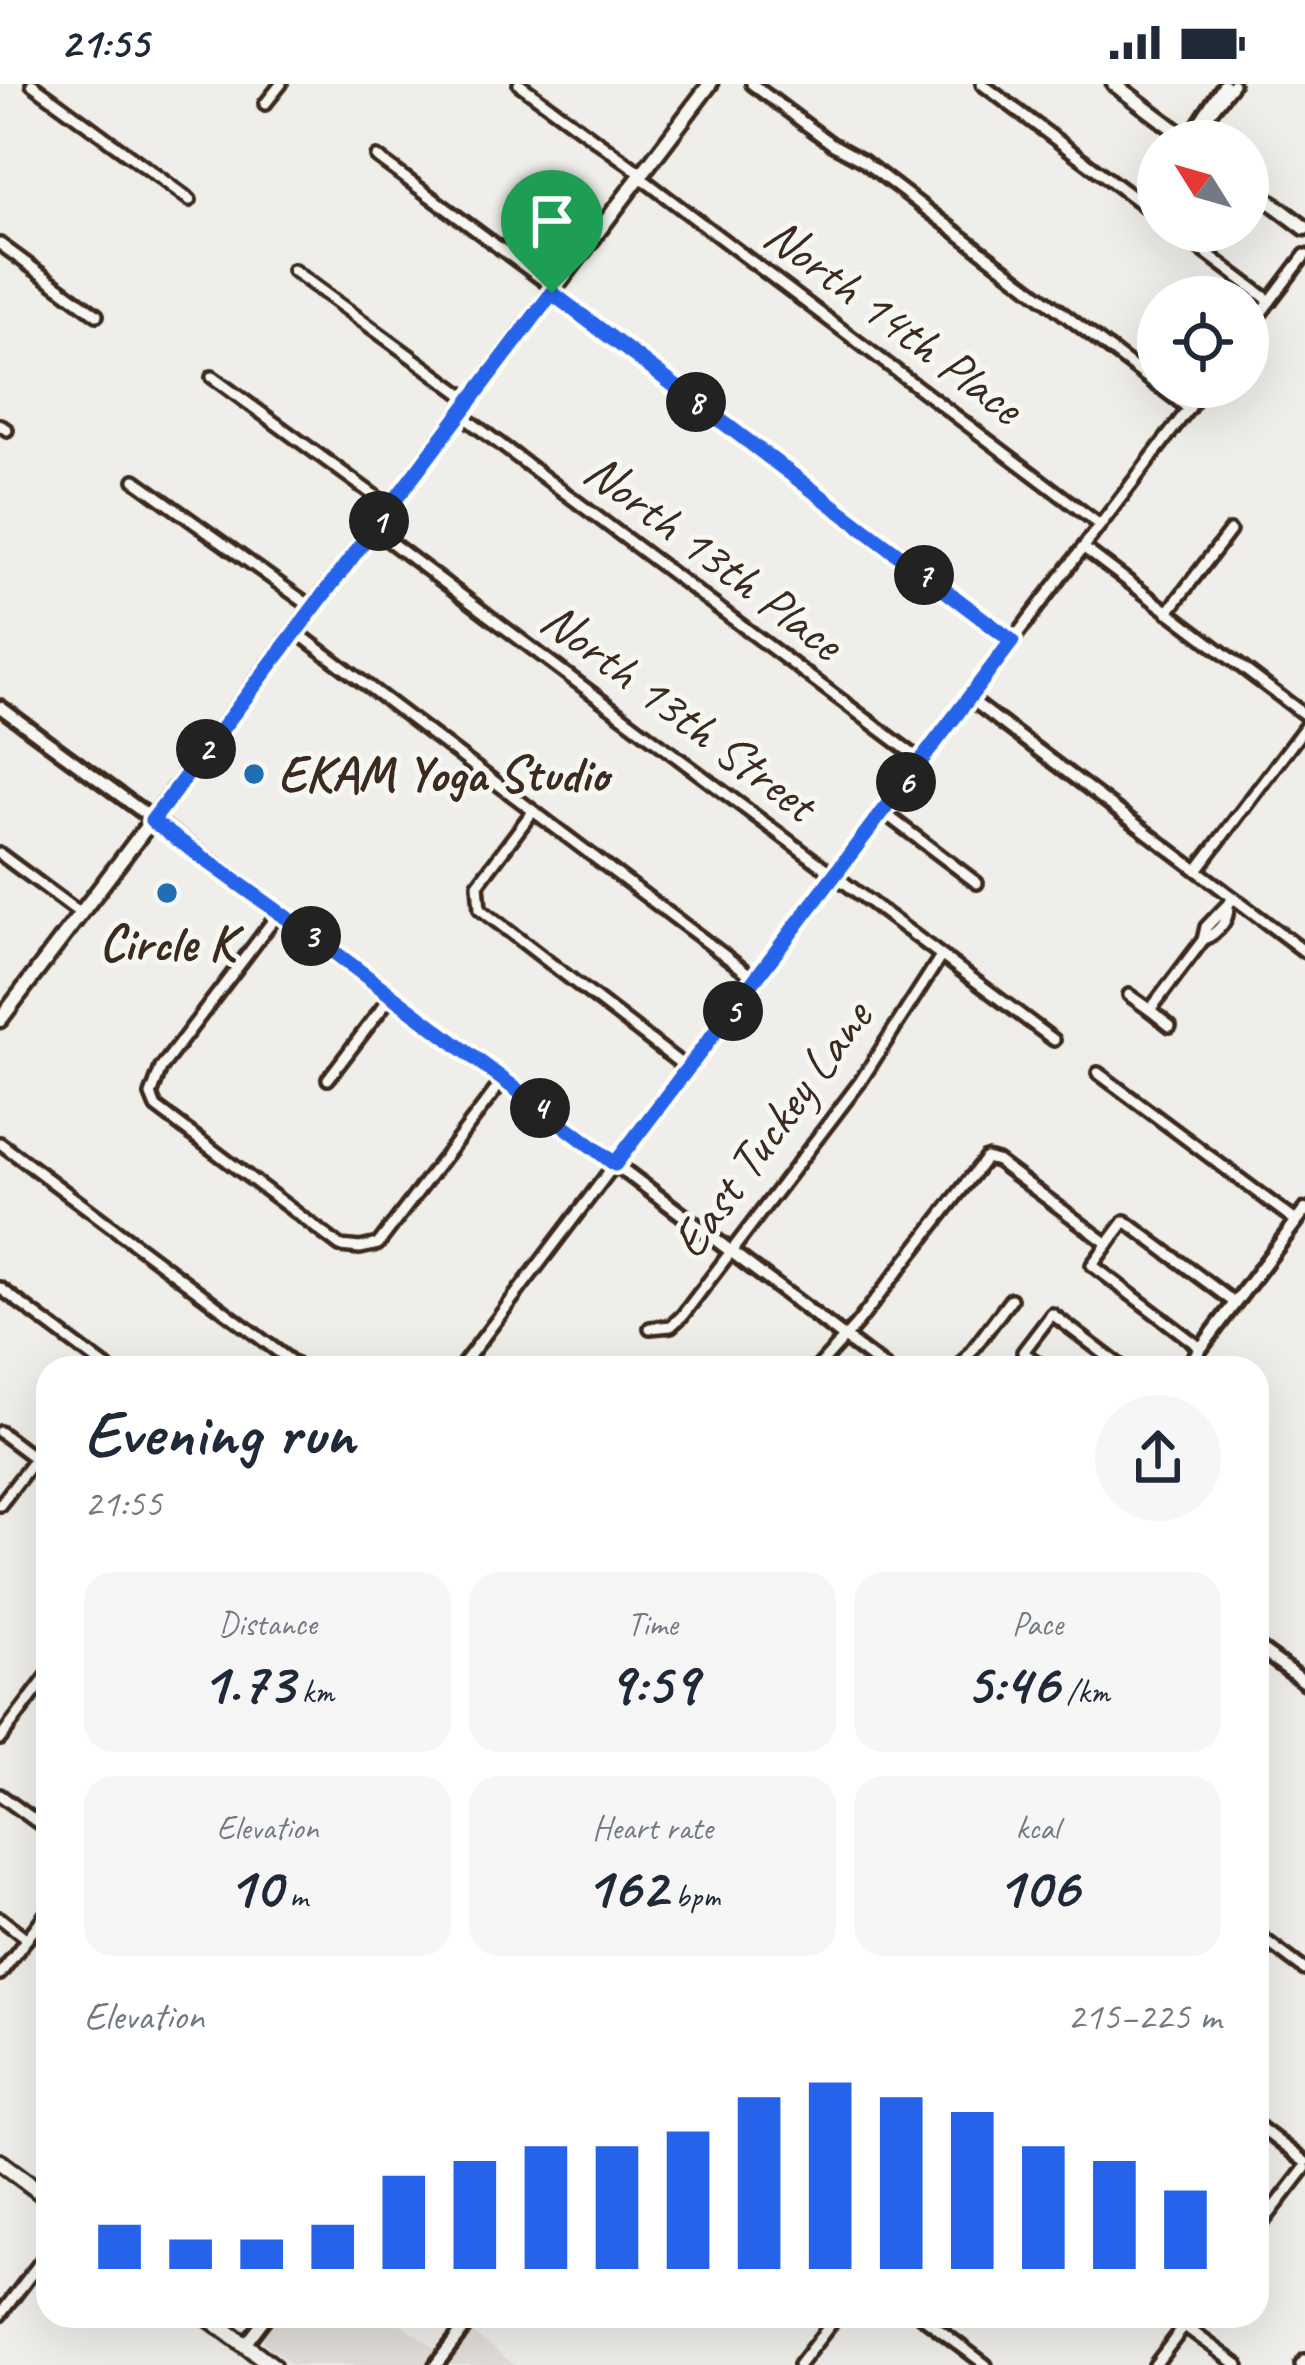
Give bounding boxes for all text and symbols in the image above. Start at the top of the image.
text: 21:55 [60,14,148,71]
north arrow [1137,120,1269,252]
map controls [1137,120,1269,408]
pin [501,170,603,293]
icon: arrive [519,188,585,254]
street label: North 14th Place [752,202,1039,440]
button: locate [1137,276,1269,408]
pin: 8 [666,372,726,432]
text: 8 [689,381,703,423]
street label: North 13th Place [572,438,859,676]
pin: 1 [349,491,409,551]
text: 1 [372,500,386,542]
pin: 7 [894,545,954,605]
text: 7 [917,554,931,596]
street label: North 13th Street [529,587,833,838]
pin: 2 [176,719,236,779]
text: 2 [199,728,213,770]
place label: EKAM Yoga Studio [278,742,613,806]
pin: 6 [876,752,936,812]
marker: EKAM Yoga Studio [241,761,267,787]
text: 6 [898,761,914,803]
marker: Circle K [154,880,180,906]
pin: 3 [281,906,341,966]
place label: Circle K [99,911,245,975]
text: 3 [304,915,318,957]
pin: 5 [703,981,763,1041]
street label: East Tuckey Lane [656,985,888,1270]
text: 5 [726,990,740,1032]
pin: 4 [510,1078,570,1138]
text: 4 [533,1087,547,1129]
text: Evening run [84,1392,354,1475]
button: share [1095,1395,1221,1521]
text: 21:55 [84,1479,162,1528]
text: Distance [218,1603,317,1645]
text: Time [627,1603,678,1645]
text: Pace [1012,1603,1063,1645]
text: 1.73 [201,1645,294,1721]
text: 9:59 [607,1645,698,1721]
text: 5:46 [965,1645,1059,1721]
text: km [294,1671,334,1713]
text: /km [1059,1671,1110,1713]
text: Elevation [217,1807,318,1849]
text: Heart rate [592,1807,713,1849]
text: kcal [1016,1807,1059,1849]
text: 10 [227,1849,281,1925]
text: 162 [585,1849,667,1925]
text: 106 [996,1849,1079,1925]
text: m [281,1875,308,1917]
text: bpm [667,1875,720,1917]
text: Elevation [84,1992,204,2041]
text: 215–225 m [1067,1992,1221,2041]

